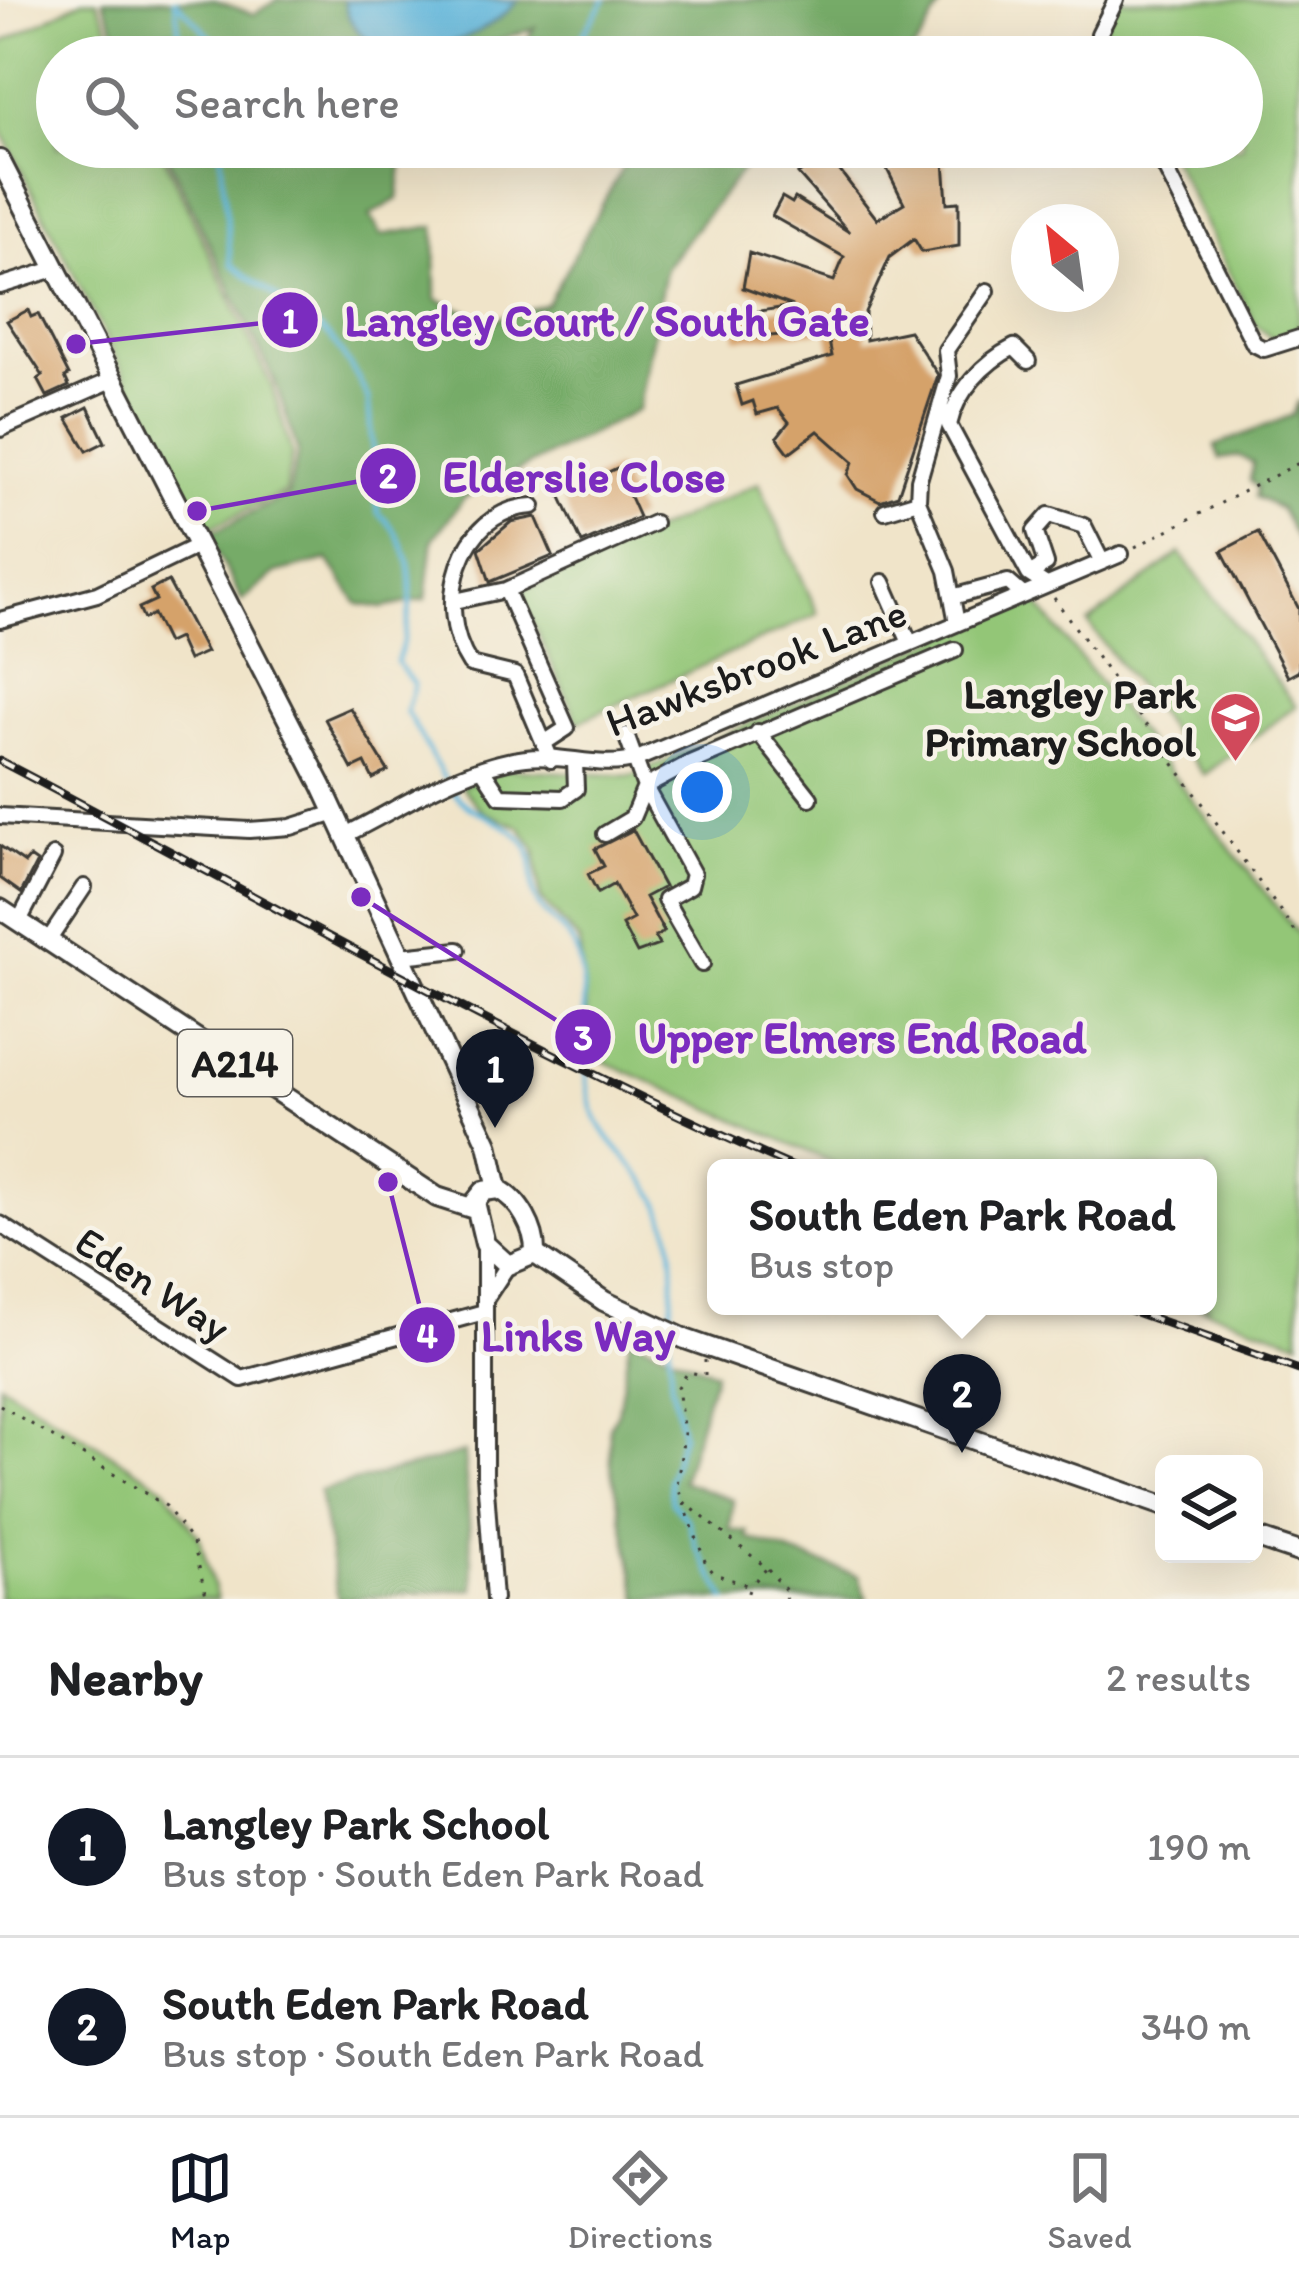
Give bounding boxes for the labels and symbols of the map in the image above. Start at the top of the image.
north arrow [1011,204,1119,312]
callout: Langley Court / South Gate [260,280,893,361]
text: Langley Court / South Gate [344,293,870,347]
text: 1 [282,299,299,342]
callout: Elderslie Close [358,435,749,516]
text: Elderslie Close [442,449,726,503]
text: 2 [379,454,398,497]
street label: Hawksbrook Lane [598,586,914,748]
place label: Langley Park Primary School [925,668,1196,767]
school or university icon: Langley Park Primary School [1207,689,1263,763]
your location [672,762,732,822]
callout: Upper Elmers End Road [553,997,1110,1078]
text: Upper Elmers End Road [637,1010,1087,1064]
text: 3 [573,1016,593,1059]
pin: 1 [456,1029,534,1128]
road number: A214 [178,1030,292,1096]
street label: Eden Way [66,1215,240,1353]
callout: Links Way [397,1295,699,1376]
text: Links Way [481,1308,676,1362]
text: 4 [416,1314,438,1357]
pin: 2 [923,1354,1001,1453]

